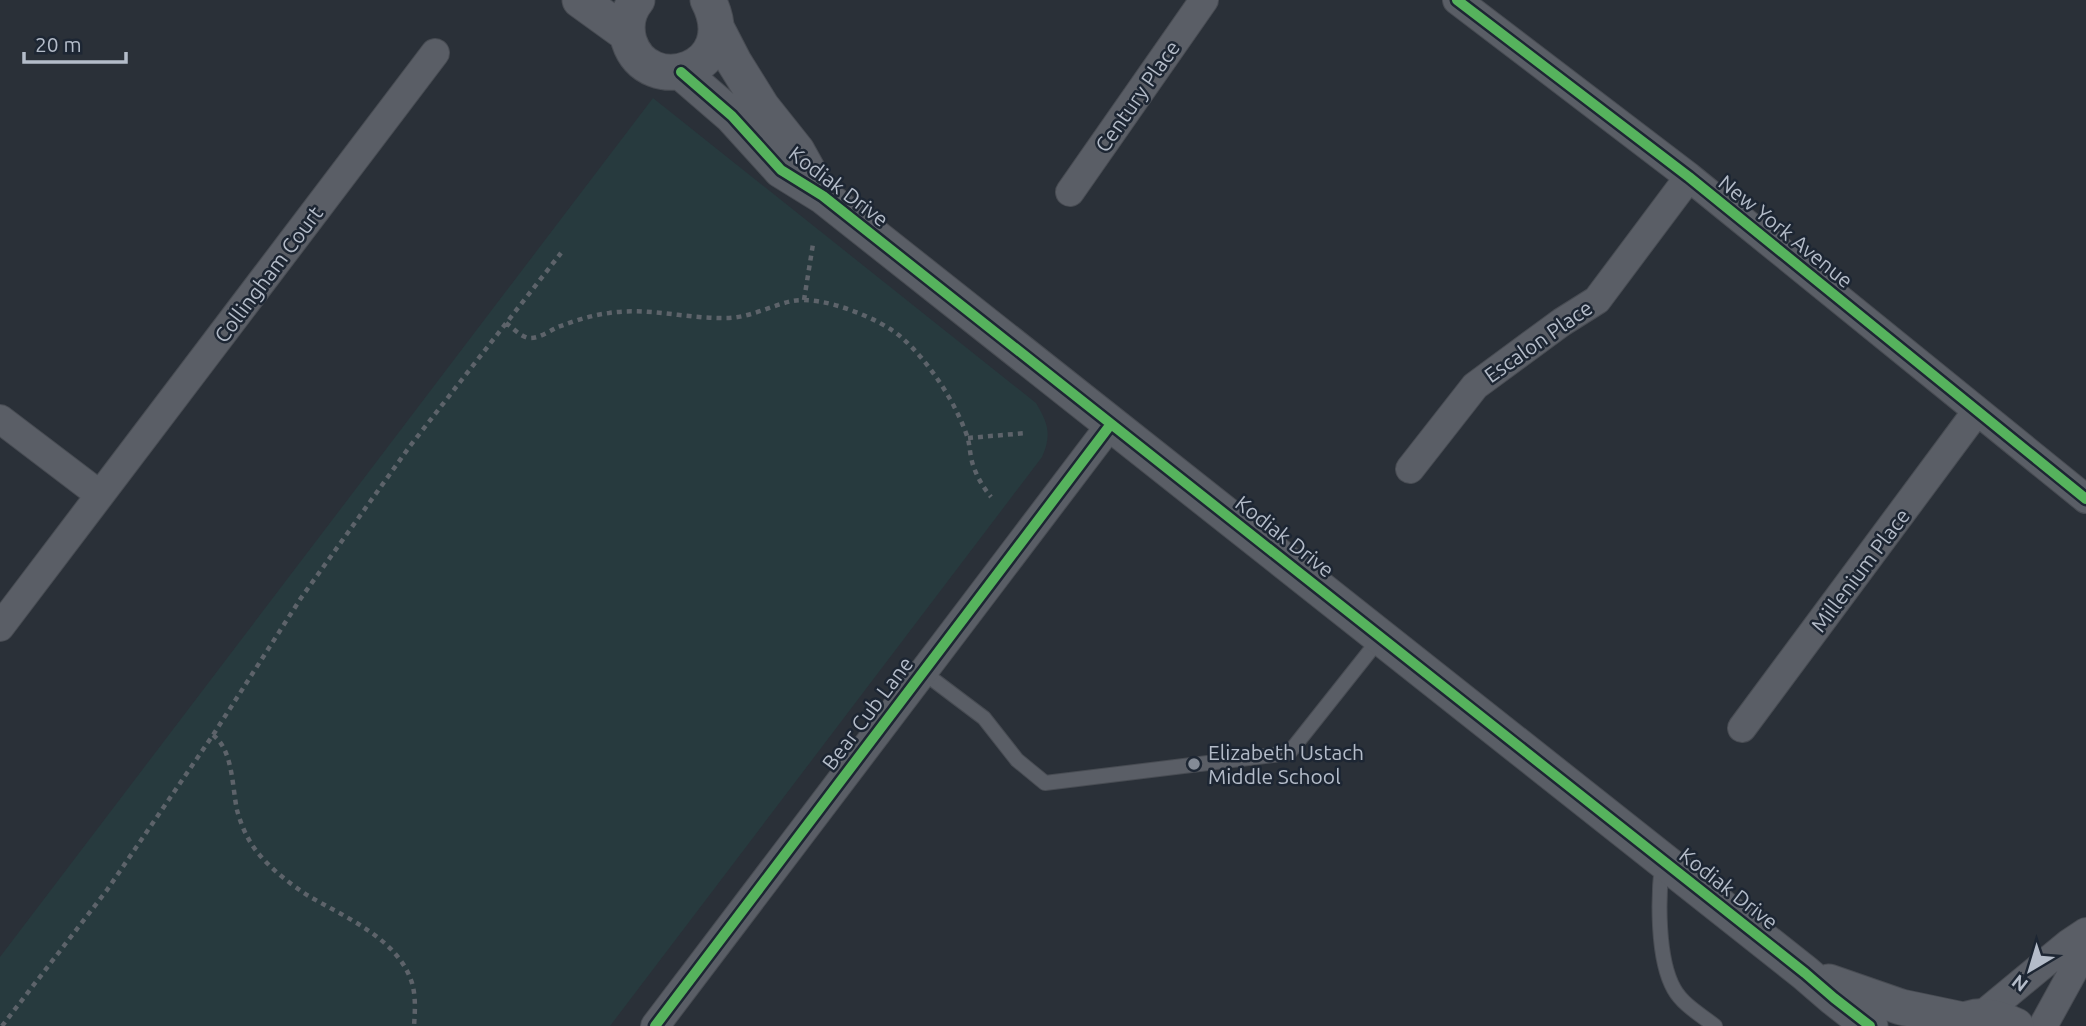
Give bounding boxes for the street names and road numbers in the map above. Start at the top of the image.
street label: Century Place [1090,36,1184,156]
street label: Kodiak Drive [785,141,893,231]
street label: New York Avenue [1714,170,1858,292]
street label: Collingham Court [209,201,327,347]
street label: Escalon Place [1479,295,1597,387]
street label: Kodiak Drive [1231,490,1339,582]
street label: Millenium Place [1806,504,1914,636]
street label: Bear Cub Lane [817,652,917,774]
street label: Kodiak Drive [1675,842,1783,934]

